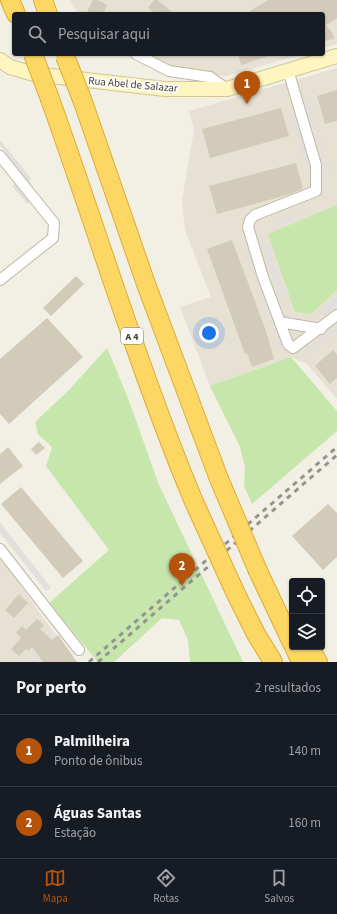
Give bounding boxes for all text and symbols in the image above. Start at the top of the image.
search box [12,12,325,56]
icon: search [26,23,48,45]
text: Pesquisar aqui [58,24,150,45]
pin: 1 [234,71,260,104]
street label: Rua Abel de Salazar [88,73,179,96]
your location [199,323,219,343]
road number: A 4 [121,328,143,344]
pin: 2 [169,553,195,586]
map controls [289,578,325,650]
button: locate [289,578,325,614]
button: layers [289,614,325,650]
text: Por perto [16,676,86,700]
text: 2 resultados [255,679,321,697]
text: Palmilheira [54,731,130,752]
text: 1 [26,742,32,760]
text: 140 m [288,742,321,760]
text: Ponto de ônibus [54,752,142,770]
text: Águas Santas [54,803,142,824]
text: 2 [26,814,32,832]
text: 160 m [288,814,321,832]
text: Estação [54,824,96,842]
tab: Mapa [43,867,68,906]
tab: Rotas [153,867,179,906]
tab: Salvos [264,867,294,906]

